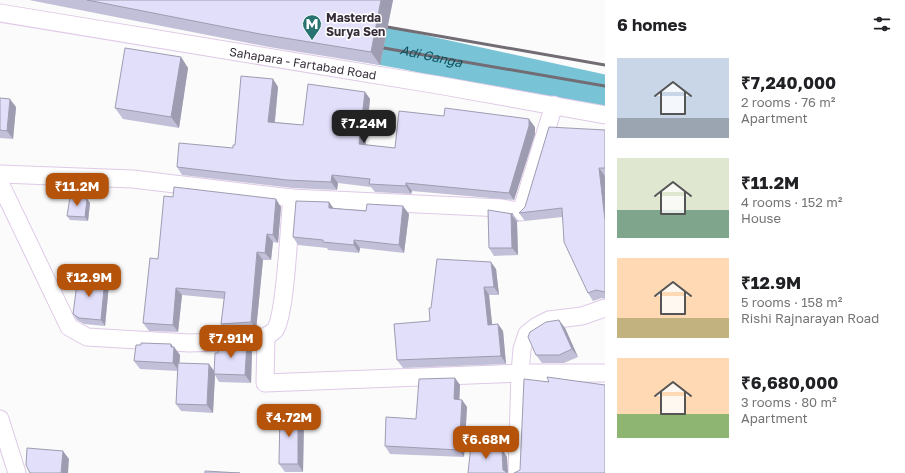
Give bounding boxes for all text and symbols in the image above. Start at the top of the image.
place label: Masterda Surya Sen [326,10,385,39]
metro station icon: Masterda Surya Sen [301,13,323,41]
icon: filters [871,13,893,35]
text: 6 homes [617,14,687,35]
water label: Adi Ganga [399,41,464,71]
street label: Sahapara - Fartabad Road [228,43,378,82]
text: ₹7,240,000 [741,72,836,93]
icon: home [649,74,697,122]
text: 2 rooms · 76 m² [741,94,835,110]
pin: ₹7.24M [331,110,397,144]
text: Apartment [741,110,808,126]
text: ₹7.24M [341,115,387,131]
text: ₹11.2M [741,172,799,193]
pin: ₹11.2M [44,173,110,207]
icon: home [649,174,697,222]
text: ₹11.2M [55,178,99,194]
text: 4 rooms · 152 m² [741,194,842,210]
text: House [741,210,781,226]
pin: ₹12.9M [56,264,122,298]
text: ₹12.9M [66,269,112,285]
text: ₹12.9M [741,272,801,293]
icon: home [649,274,697,322]
text: 5 rooms · 158 m² [741,294,842,310]
text: Rishi Rajnarayan Road [741,310,879,326]
pin: ₹7.91M [198,325,264,359]
text: ₹7.91M [208,330,254,346]
text: ₹6,680,000 [741,372,838,393]
icon: home [649,374,697,422]
text: 3 rooms · 80 m² [741,394,837,410]
pin: ₹4.72M [256,404,322,438]
text: ₹4.72M [266,409,312,425]
text: Apartment [741,410,808,426]
pin: ₹6.68M [453,426,519,460]
text: ₹6.68M [462,431,510,447]

